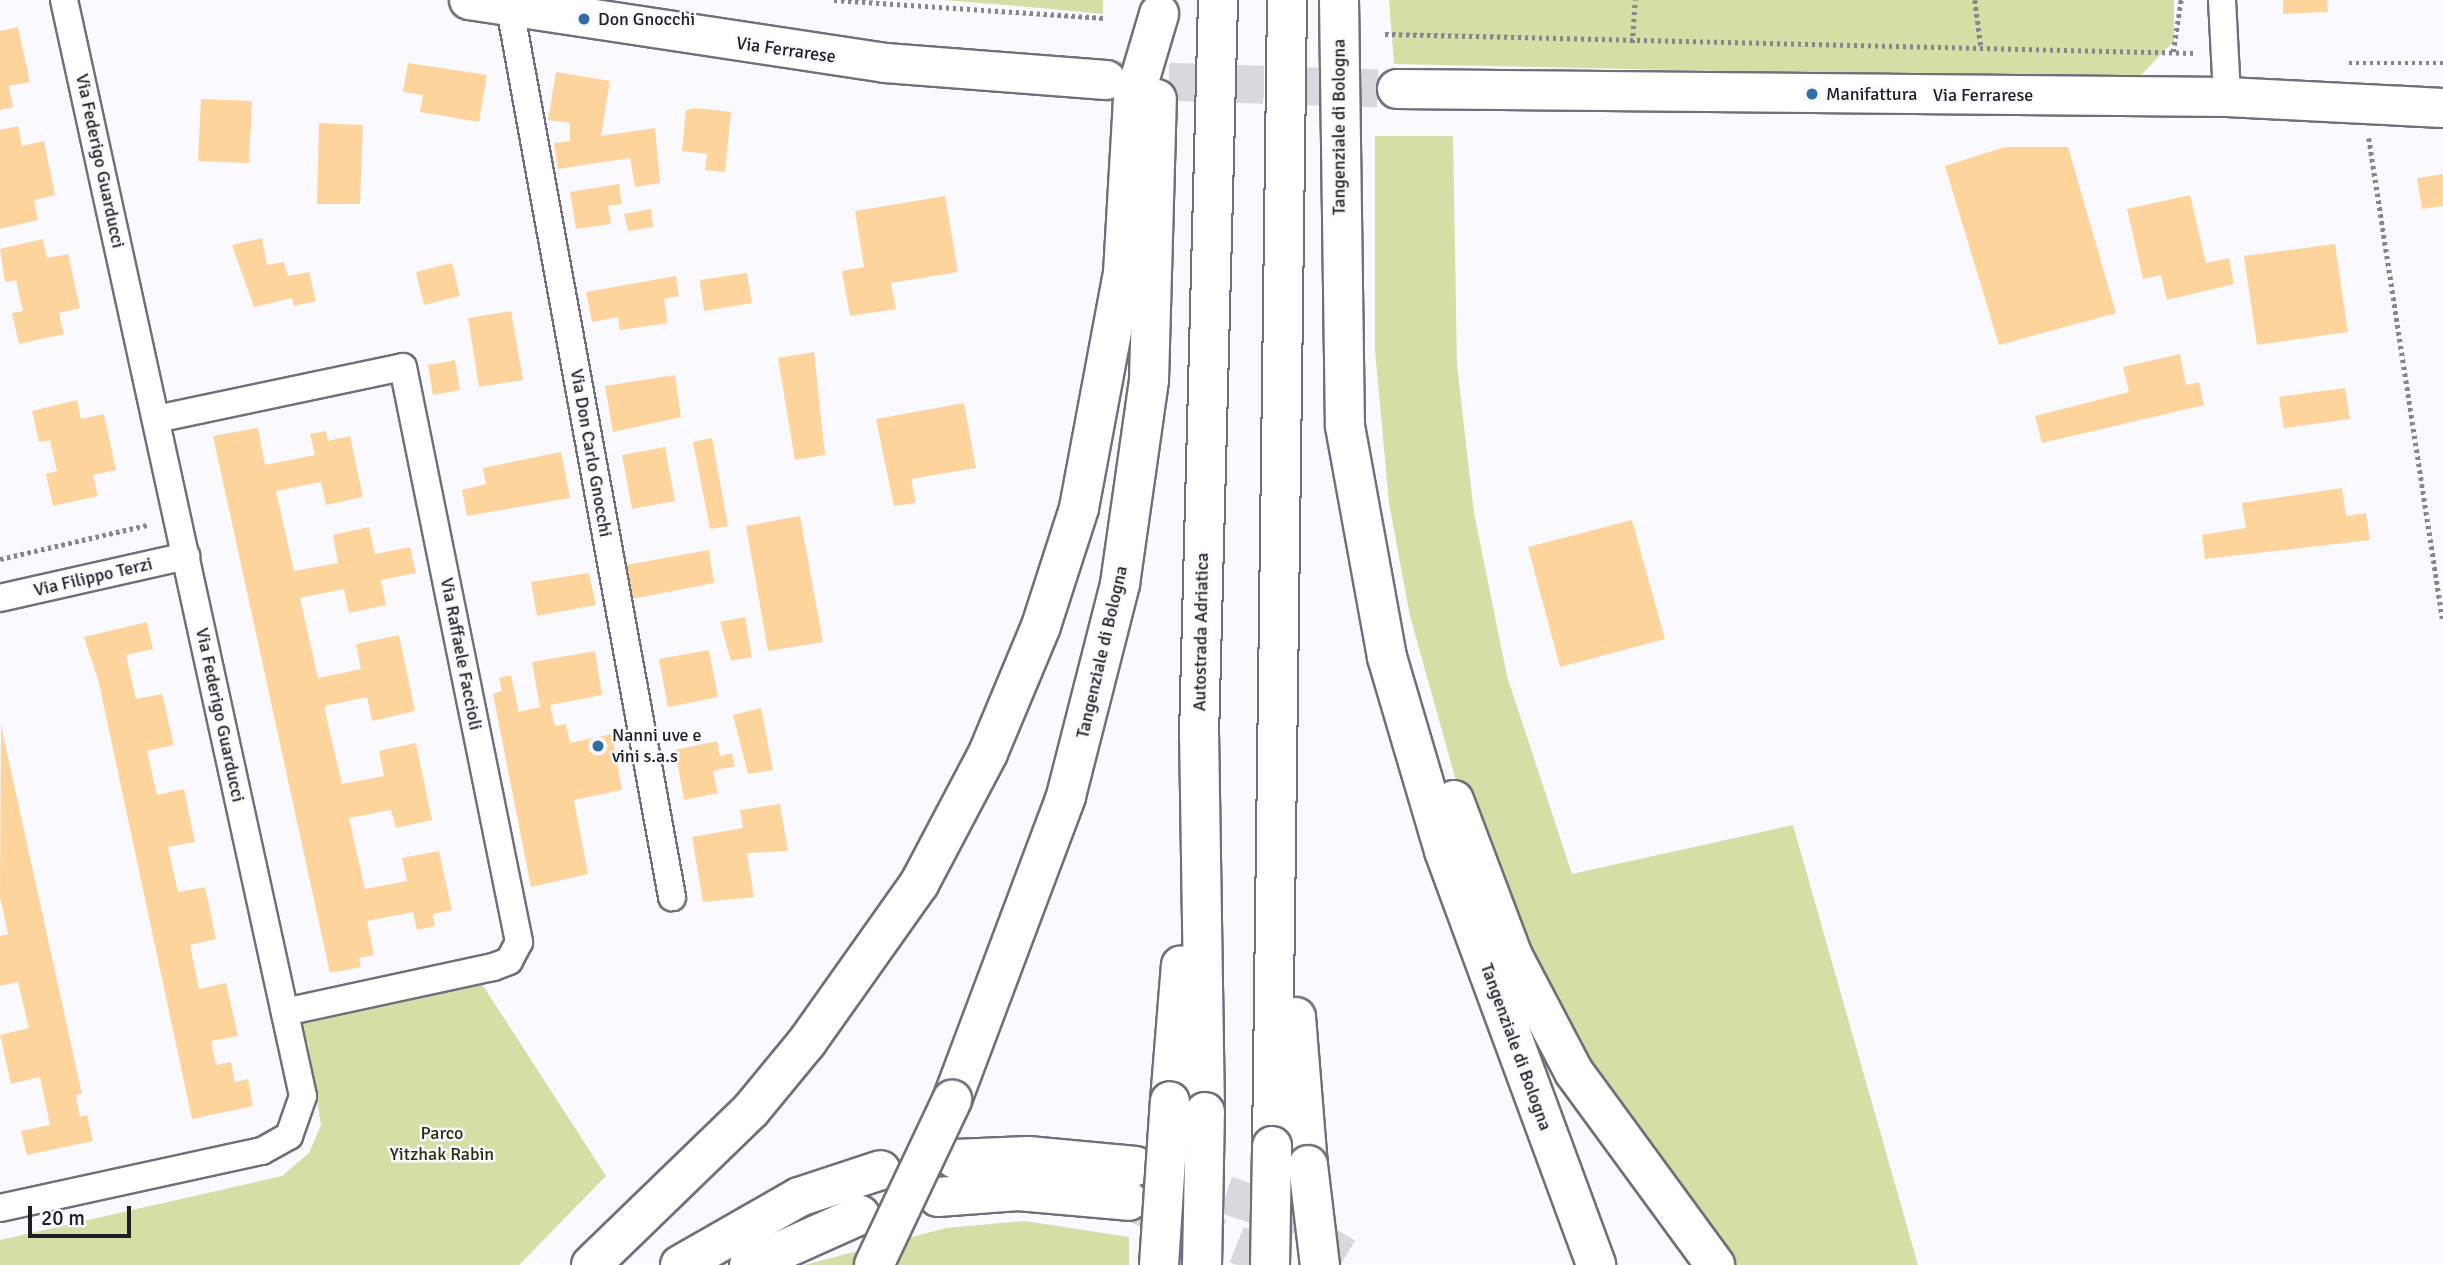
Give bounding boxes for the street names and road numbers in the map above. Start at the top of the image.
street label: Via Ferrarese [735,32,837,68]
street label: Tangenziale di Bologna [1328,39,1350,215]
street label: Via Federigo Guarducci [71,72,129,250]
street label: Via Ferrarese [1933,84,2033,106]
street label: Via Don Carlo Gnocchi [566,367,616,539]
street label: Via Filippo Terzi [32,553,154,601]
street label: Autostrada Adriatica [1189,553,1213,711]
street label: Tangenziale di Bologna [1072,564,1132,740]
street label: Via Raffaele Faccioli [436,576,486,732]
street label: Via Federigo Guarducci [191,626,249,804]
street label: Tangenziale di Bologna [1476,960,1556,1134]

